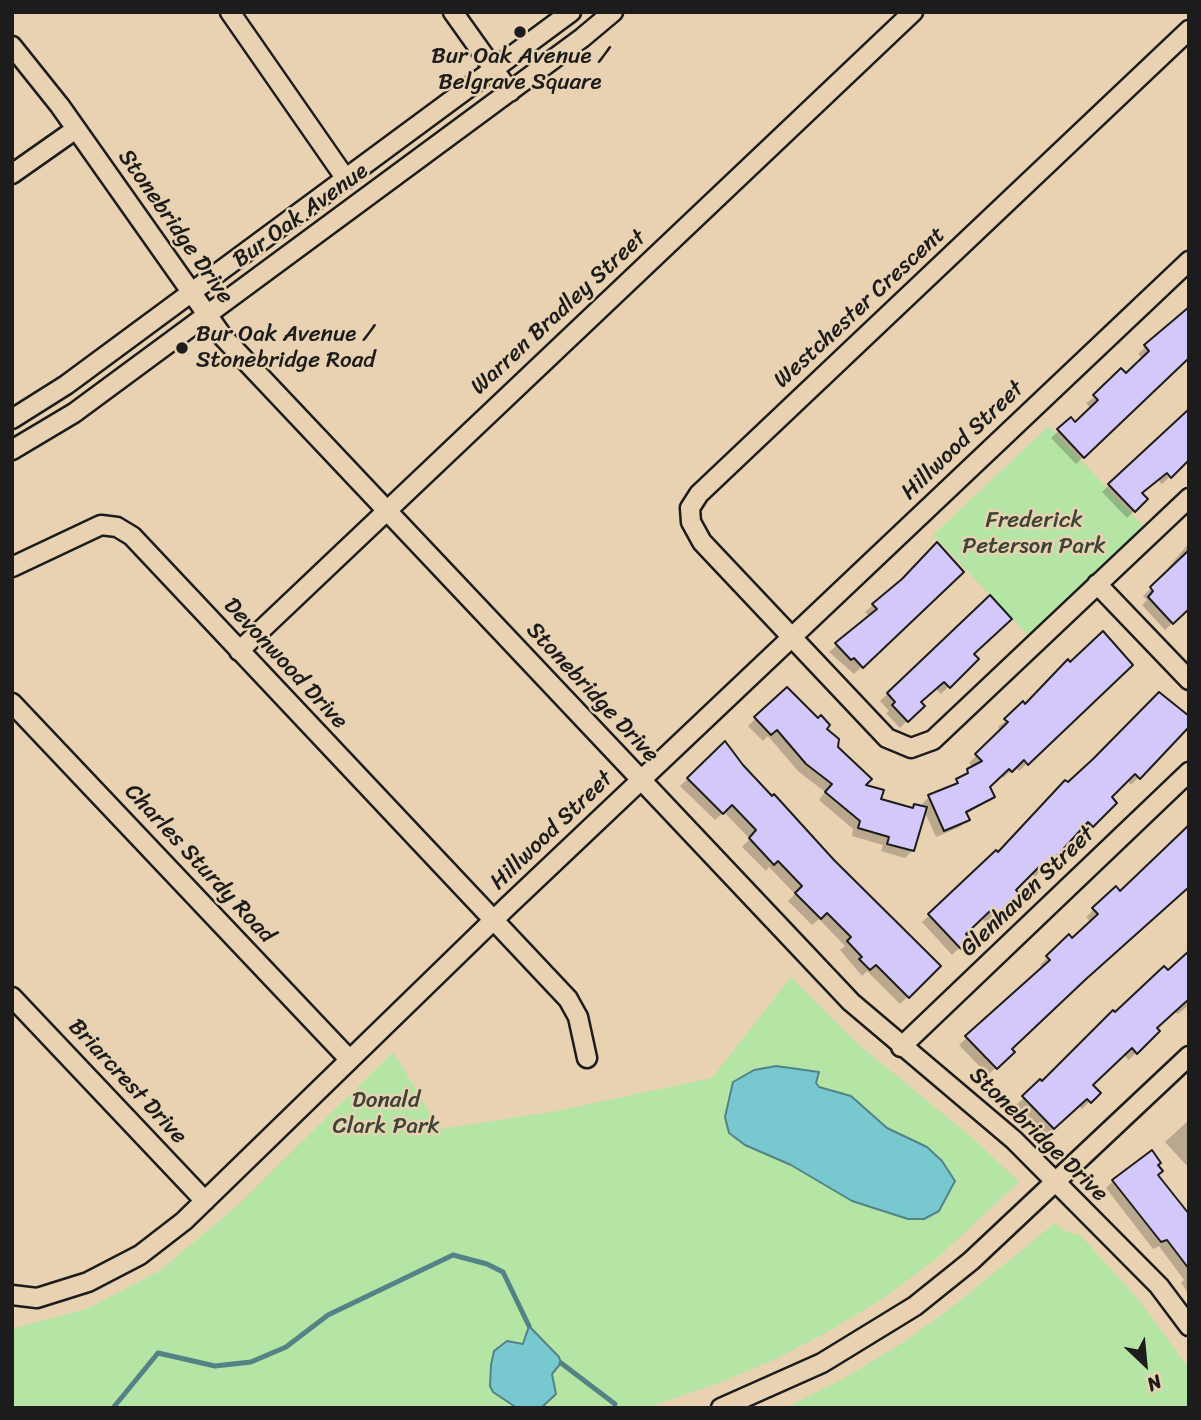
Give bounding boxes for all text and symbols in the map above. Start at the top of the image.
marker: Bur Oak Avenue / Belgrave Square [512,24,528,40]
place label: Bur Oak Avenue / Belgrave Square [431,43,609,97]
street label: Stonebridge Drive [111,145,239,309]
street label: Bur Oak Avenue [228,158,374,274]
street label: Westchester Crescent [769,222,951,394]
street label: Warren Bradley Street [466,225,652,401]
place label: Bur Oak Avenue / Stonebridge Road [196,321,375,375]
marker: Bur Oak Avenue / Stonebridge Road [174,340,190,356]
street label: Hillwood Street [896,376,1030,506]
park label: Frederick Peterson Park [962,507,1106,561]
street label: Devonwood Drive [217,593,353,735]
street label: Stonebridge Drive [520,617,664,769]
street label: Hillwood Street [485,766,619,896]
street label: Charles Sturdy Road [118,779,280,949]
street label: Glenhaven Street [955,821,1101,963]
street label: Briarcrest Drive [62,1014,192,1150]
street label: Stonebridge Drive [963,1062,1113,1208]
park label: Donald Clark Park [332,1087,440,1141]
north arrow [1110,1329,1180,1399]
text: N [1141,1366,1168,1401]

